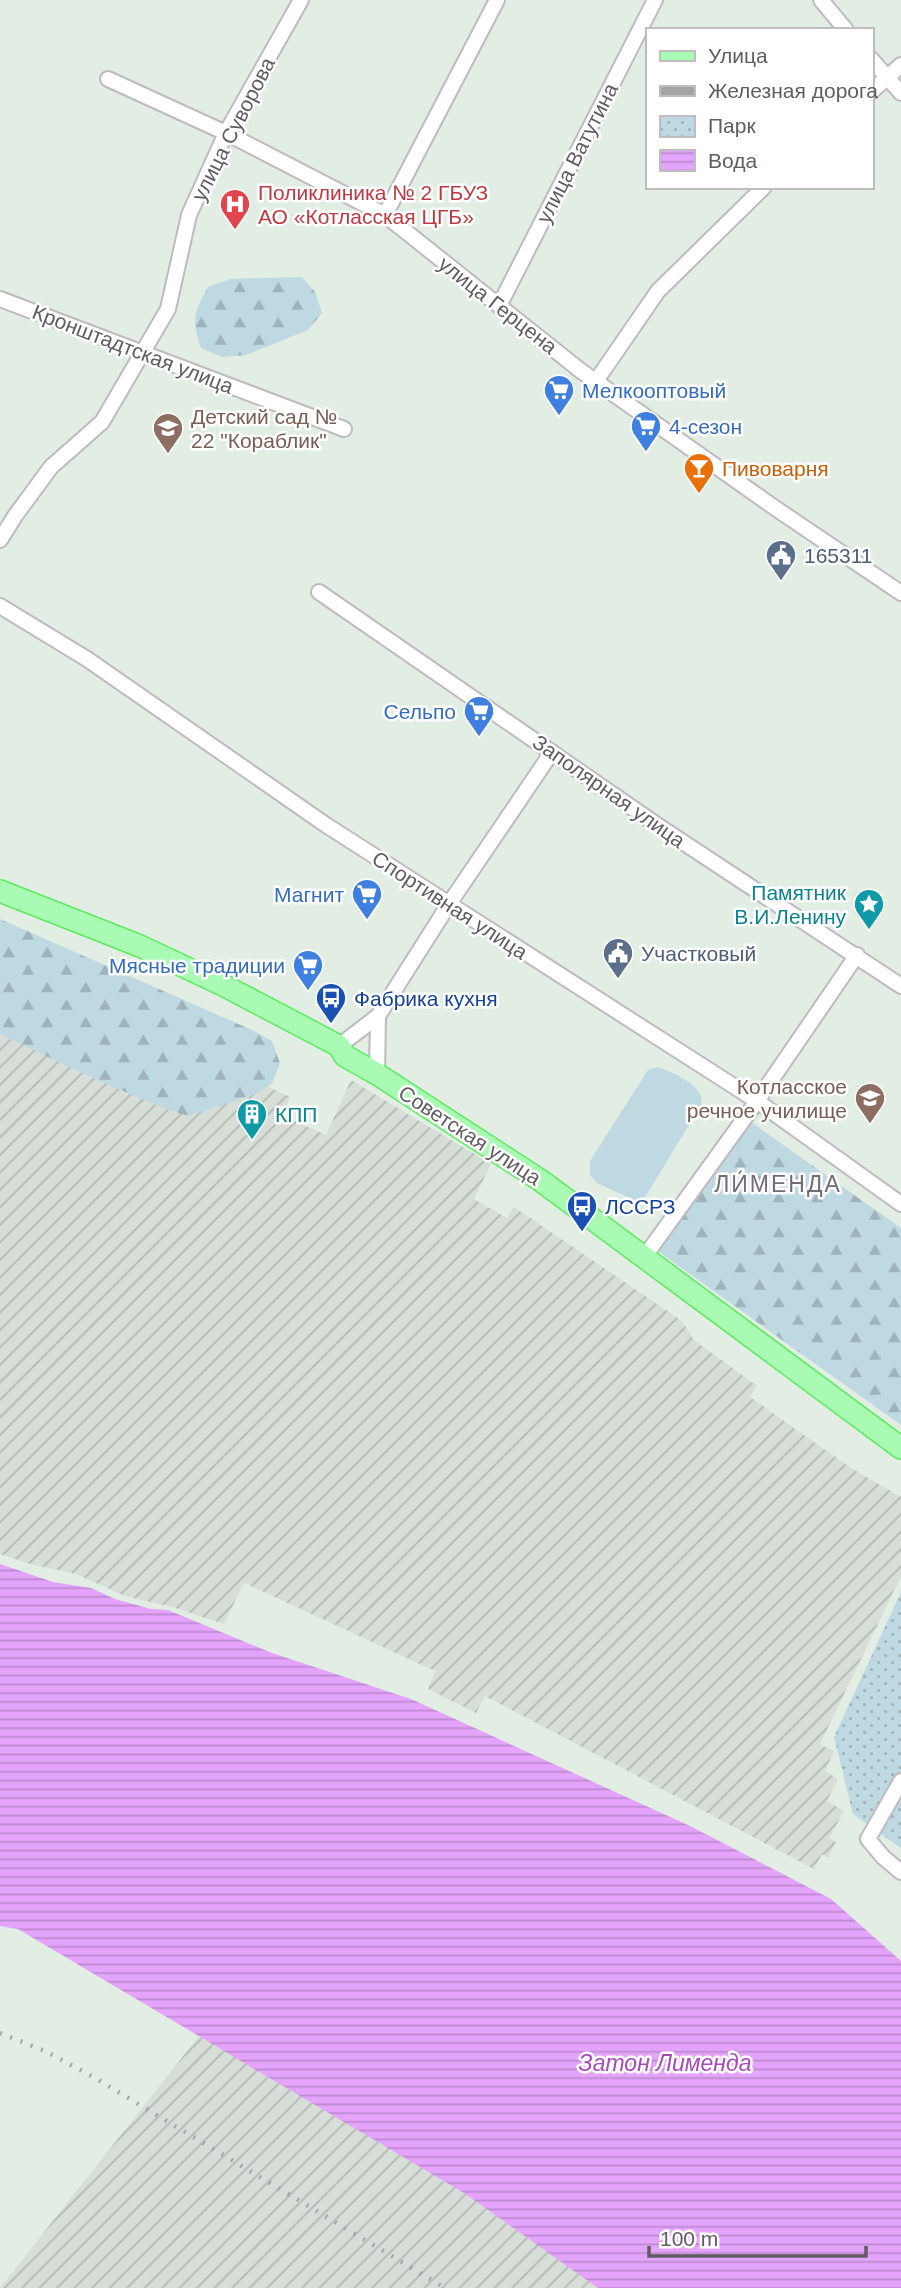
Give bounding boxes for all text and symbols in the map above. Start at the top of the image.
legend [646,28,873,189]
text: Улица [708,44,768,67]
street label: улица Суворова [187,53,279,205]
street label: улица Ватутина [532,79,622,227]
text: Железная дорога [708,79,878,102]
text: Парк [708,114,756,137]
text: Вода [708,149,757,172]
place label: Поликлиника № 2 ГБУЗ АО «Котласская ЦГБ» [258,181,488,228]
hospital icon: Поликлиника № 2 ГБУЗ АО «Котласская ЦГБ» [218,187,252,231]
street label: улица Герцена [434,252,562,358]
street label: Кронштадтская улица [29,300,237,398]
supermarket icon: Мелкооптовый [542,373,576,417]
place label: Мелкооптовый [582,379,726,402]
place label: Детский сад № 22 "Кораблик" [191,405,337,452]
supermarket icon: 4-сезон [629,409,663,453]
school or university icon: Детский сад № 22 "Кораблик" [151,411,185,455]
place label: 4-сезон [669,415,742,438]
bar icon: Пивоварня [682,451,716,495]
place label: Пивоварня [722,457,829,480]
public building icon: 165311 [764,538,798,582]
place label: 165311 [804,544,873,567]
supermarket icon: Сельпо [462,694,496,738]
place label: Сельпо [384,700,456,723]
street label: Заполярная улица [528,730,690,852]
street label: Спортивная улица [368,846,532,964]
supermarket icon: Магнит [350,877,384,921]
place label: Памятник В.И.Ленину [734,881,847,928]
place label: Магнит [274,883,344,906]
place icon: Памятник В.И.Ленину [852,887,886,931]
public building icon: Участковый [601,936,635,980]
place label: Участковый [641,942,756,965]
supermarket icon: Мясные традиции [291,948,325,992]
place label: Мясные традиции [109,954,285,977]
bus stop icon: Фабрика кухня [314,981,348,1025]
place label: Фабрика кухня [354,987,498,1010]
place label: Котласское речное училище [687,1075,847,1122]
street label: Советская улица [395,1080,546,1190]
school or university icon: Котласское речное училище [853,1081,887,1125]
building icon: КПП [235,1097,269,1141]
place label: КПП [275,1103,317,1126]
district label: ЛИ́МЕНДА [714,1170,842,1197]
bus stop icon: ЛССРЗ [565,1189,599,1233]
place label: ЛССРЗ [605,1195,675,1218]
water label: Затон Лименда [579,2050,751,2076]
scale bar [649,2214,866,2258]
text: 100 m [660,2227,718,2250]

